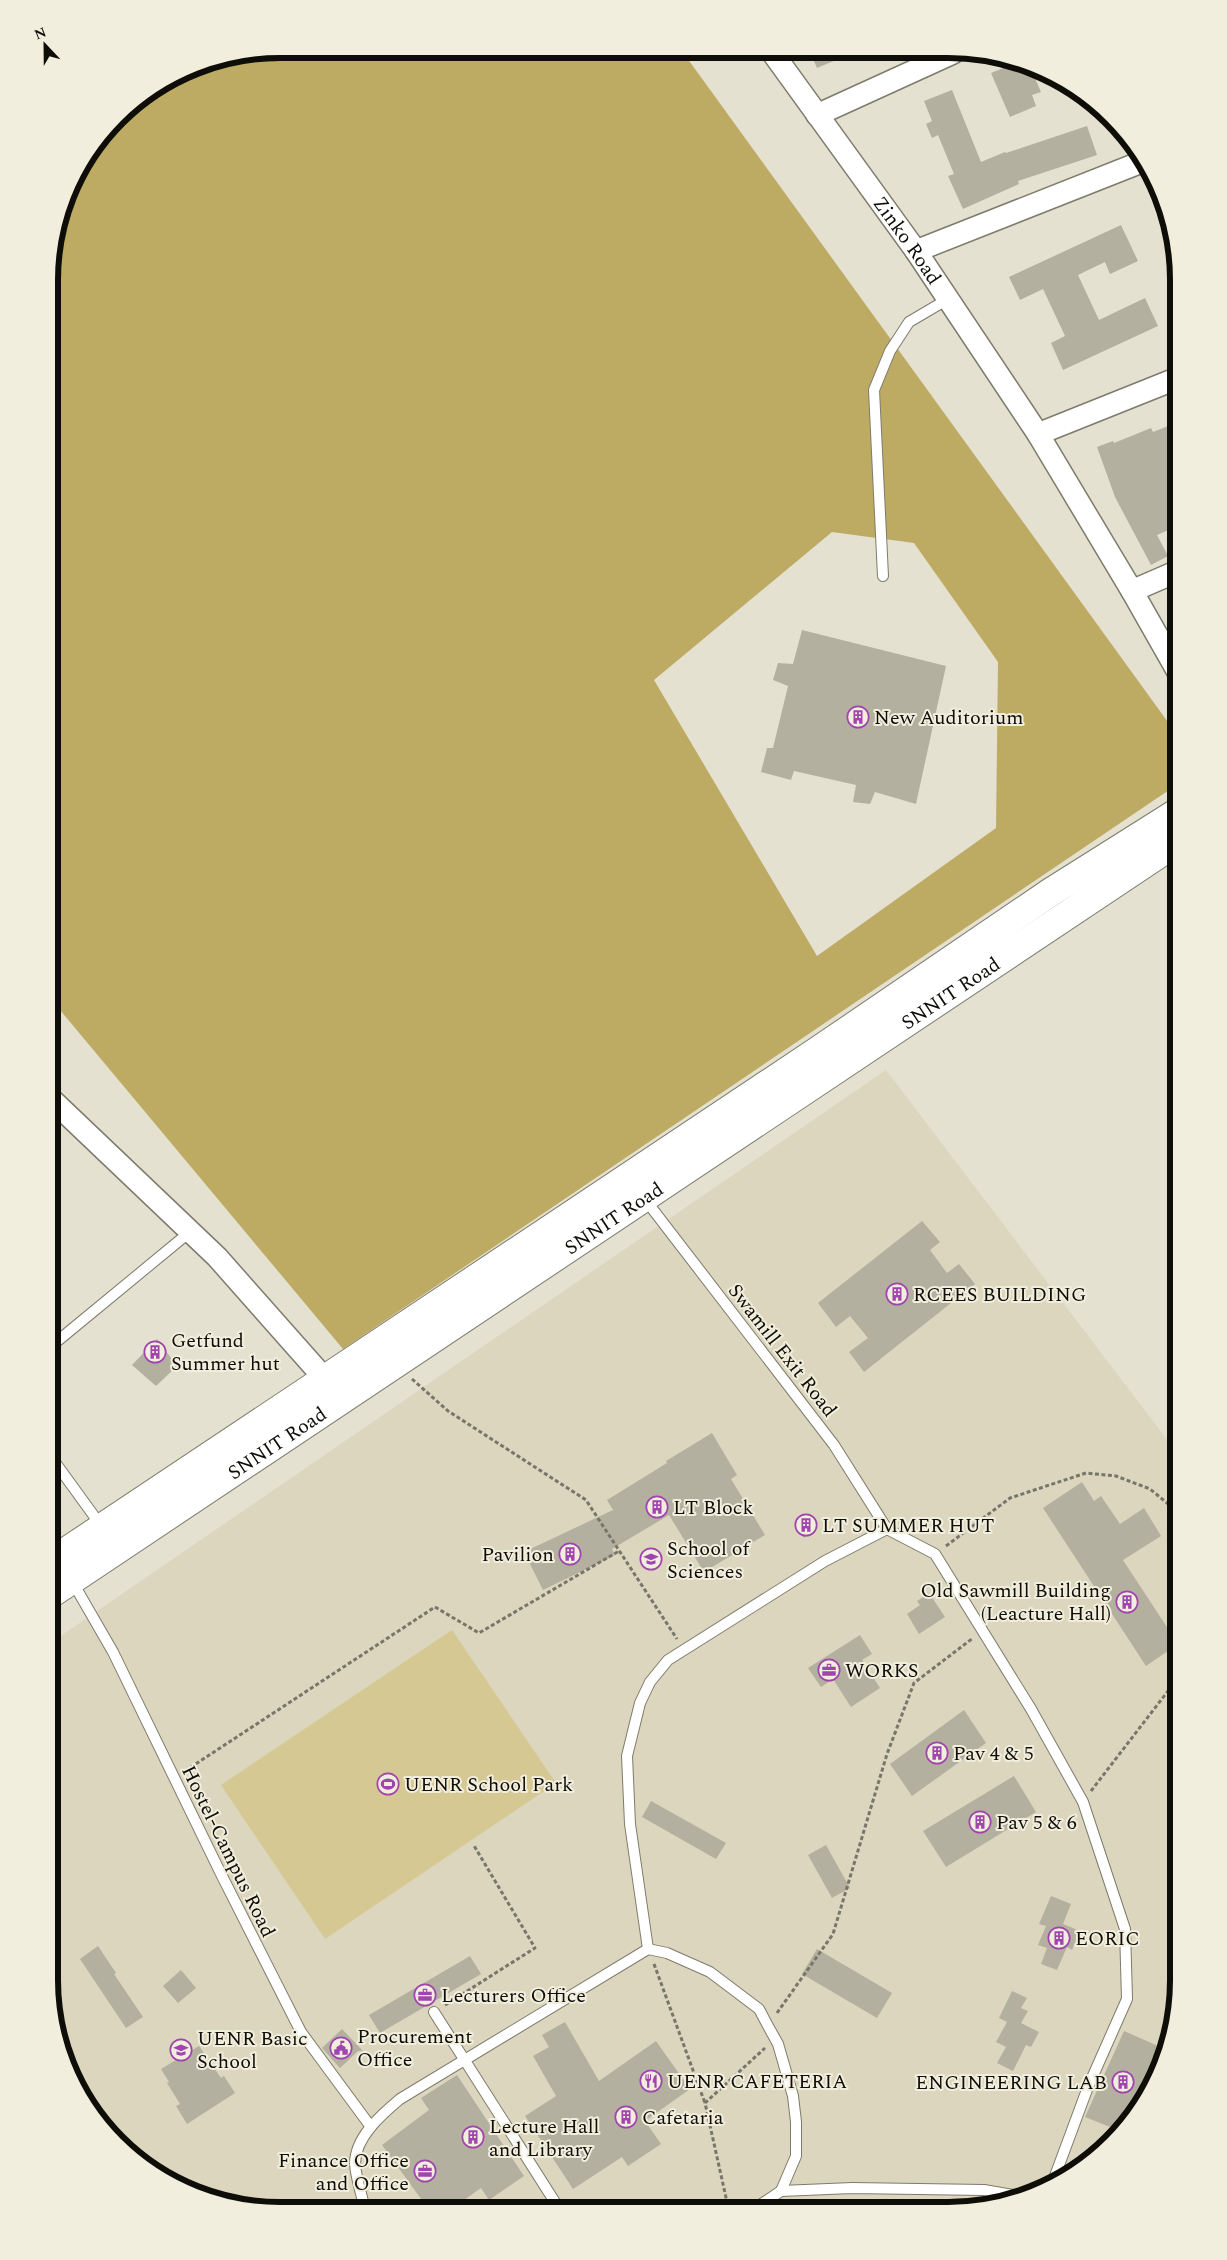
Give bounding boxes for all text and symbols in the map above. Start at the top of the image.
north arrow [20,20,70,70]
text: N [31,22,50,45]
street label: Zinko Road [865,190,949,291]
place label: New Auditorium [874,703,1023,733]
building icon: New Auditorium [846,705,870,729]
street label: SNNIT Road [895,950,1007,1038]
street label: SNNIT Road [559,1175,670,1263]
street label: Swamill Exit Road [720,1277,844,1424]
place label: RCEES BUILDING [913,1280,1086,1310]
building icon: RCEES BUILDING [885,1282,909,1306]
place label: Getfund Summer hut [171,1326,280,1379]
building icon: Getfund Summer hut [143,1340,167,1364]
street label: SNNIT Road [222,1400,333,1488]
place label: LT Block [673,1493,754,1523]
building icon: LT Block [645,1495,669,1519]
place label: LT SUMMER HUT [822,1511,994,1541]
building icon: LT SUMMER HUT [794,1513,818,1537]
place label: School of Sciences [667,1534,752,1587]
place label: Pavilion [481,1540,554,1570]
building icon: Pavilion [558,1542,582,1566]
school or university icon: School of Sciences [639,1547,663,1571]
place label: Old Sawmill Building (Leacture Hall) [920,1576,1111,1629]
building icon: Old Sawmill Building (Leacture Hall) [1115,1590,1139,1614]
place label: WORKS [845,1656,918,1686]
office icon: WORKS [817,1658,841,1682]
place label: Pav 4 & 5 [953,1739,1034,1769]
building icon: Pav 4 & 5 [925,1741,949,1765]
street label: Hostel-Campus Road [173,1760,283,1943]
place label: UENR School Park [404,1770,573,1800]
sports icon: UENR School Park [376,1772,400,1796]
place label: Pav 5 & 6 [996,1808,1077,1838]
building icon: Pav 5 & 6 [968,1810,992,1834]
place label: EORIC [1075,1924,1140,1954]
building icon: EORIC [1047,1926,1071,1950]
place label: Lecturers Office [441,1981,586,2011]
office icon: Lecturers Office [413,1983,437,2007]
place label: Procurement Office [357,2022,472,2075]
place label: UENR Basic School [197,2024,308,2077]
public building icon: Procurement Office [329,2036,353,2060]
school or university icon: UENR Basic School [169,2038,193,2062]
place label: UENR CAFETERIA [667,2067,847,2097]
place label: ENGINEERING LAB [915,2068,1107,2098]
restaurant icon: UENR CAFETERIA [639,2069,663,2093]
building icon: ENGINEERING LAB [1111,2070,1135,2094]
place label: Cafetaria [642,2103,724,2133]
building icon: Cafetaria [614,2105,638,2129]
place label: Lecture Hall and Library [489,2112,599,2165]
building icon: Lecture Hall and Library [461,2125,485,2149]
place label: Finance Office and Office [278,2146,409,2199]
office icon: Finance Office and Office [413,2159,437,2183]

